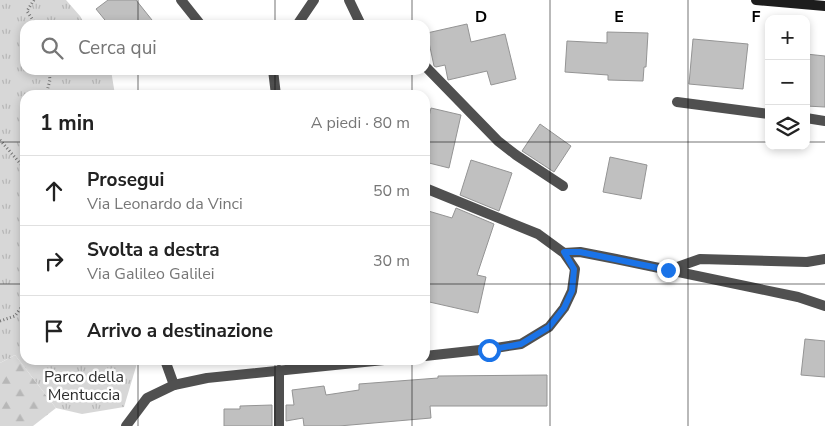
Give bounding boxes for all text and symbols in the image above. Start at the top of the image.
text: D [475,6,487,28]
text: E [614,6,624,28]
text: F [752,6,761,28]
map controls [765,15,810,150]
button: + [765,15,810,60]
search box [20,20,430,75]
icon: search [38,34,66,62]
text: Cerca qui [78,35,157,61]
button: − [765,60,810,105]
button: layers [765,105,810,150]
text: 1 min [40,109,94,137]
text: A piedi · 80 m [311,112,410,134]
text: Prosegui [87,167,164,193]
icon: ahead [40,177,68,205]
text: 50 m [373,180,410,202]
text: Via Leonardo da Vinci [87,193,243,215]
text: Svolta a destra [87,237,220,263]
icon: right [40,247,68,275]
text: 30 m [373,250,410,272]
route end [657,259,680,282]
text: Via Galileo Galilei [87,263,214,285]
icon: arrive [40,317,68,345]
text: Arrivo a destinazione [87,318,273,344]
route start [478,339,501,362]
park label: Parco della Mentuccia [44,366,124,406]

